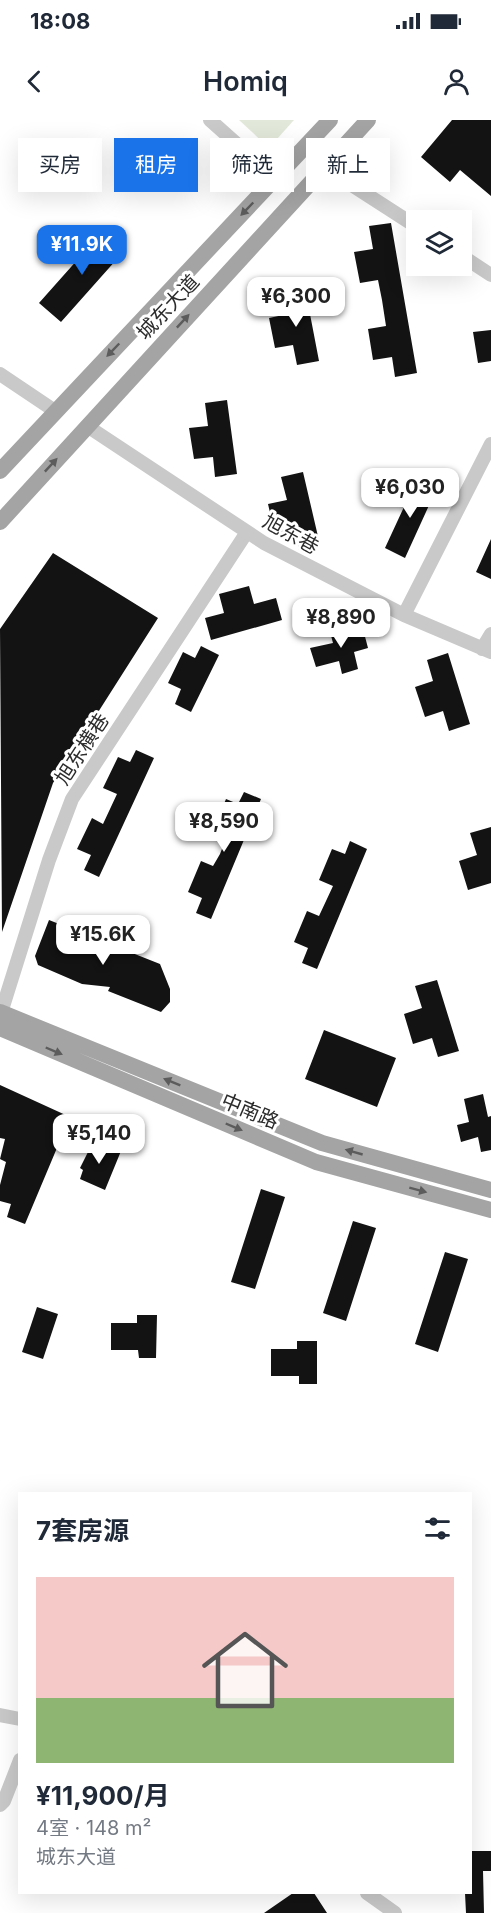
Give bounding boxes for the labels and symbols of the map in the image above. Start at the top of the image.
one-way arrow [240,202,254,217]
pin: ¥11.9K [33,225,131,276]
street label: 城东大道 [132,270,204,344]
pin: ¥6,300 [247,277,345,328]
one-way arrow [176,314,190,329]
one-way arrow [106,343,120,358]
one-way arrow [44,458,57,473]
pin: ¥6,030 [361,468,459,519]
street label: 旭东巷 [259,509,323,559]
pin: ¥8,890 [292,598,390,649]
street label: 旭东横巷 [50,709,114,789]
pin: ¥8,590 [175,802,273,853]
pin: ¥15.6K [54,915,152,966]
one-way arrow [45,1047,63,1056]
one-way arrow [163,1077,181,1086]
street label: 中南路 [218,1088,282,1134]
pin: ¥5,140 [50,1114,148,1165]
one-way arrow [225,1122,243,1132]
one-way arrow [345,1147,363,1156]
one-way arrow [409,1186,427,1195]

